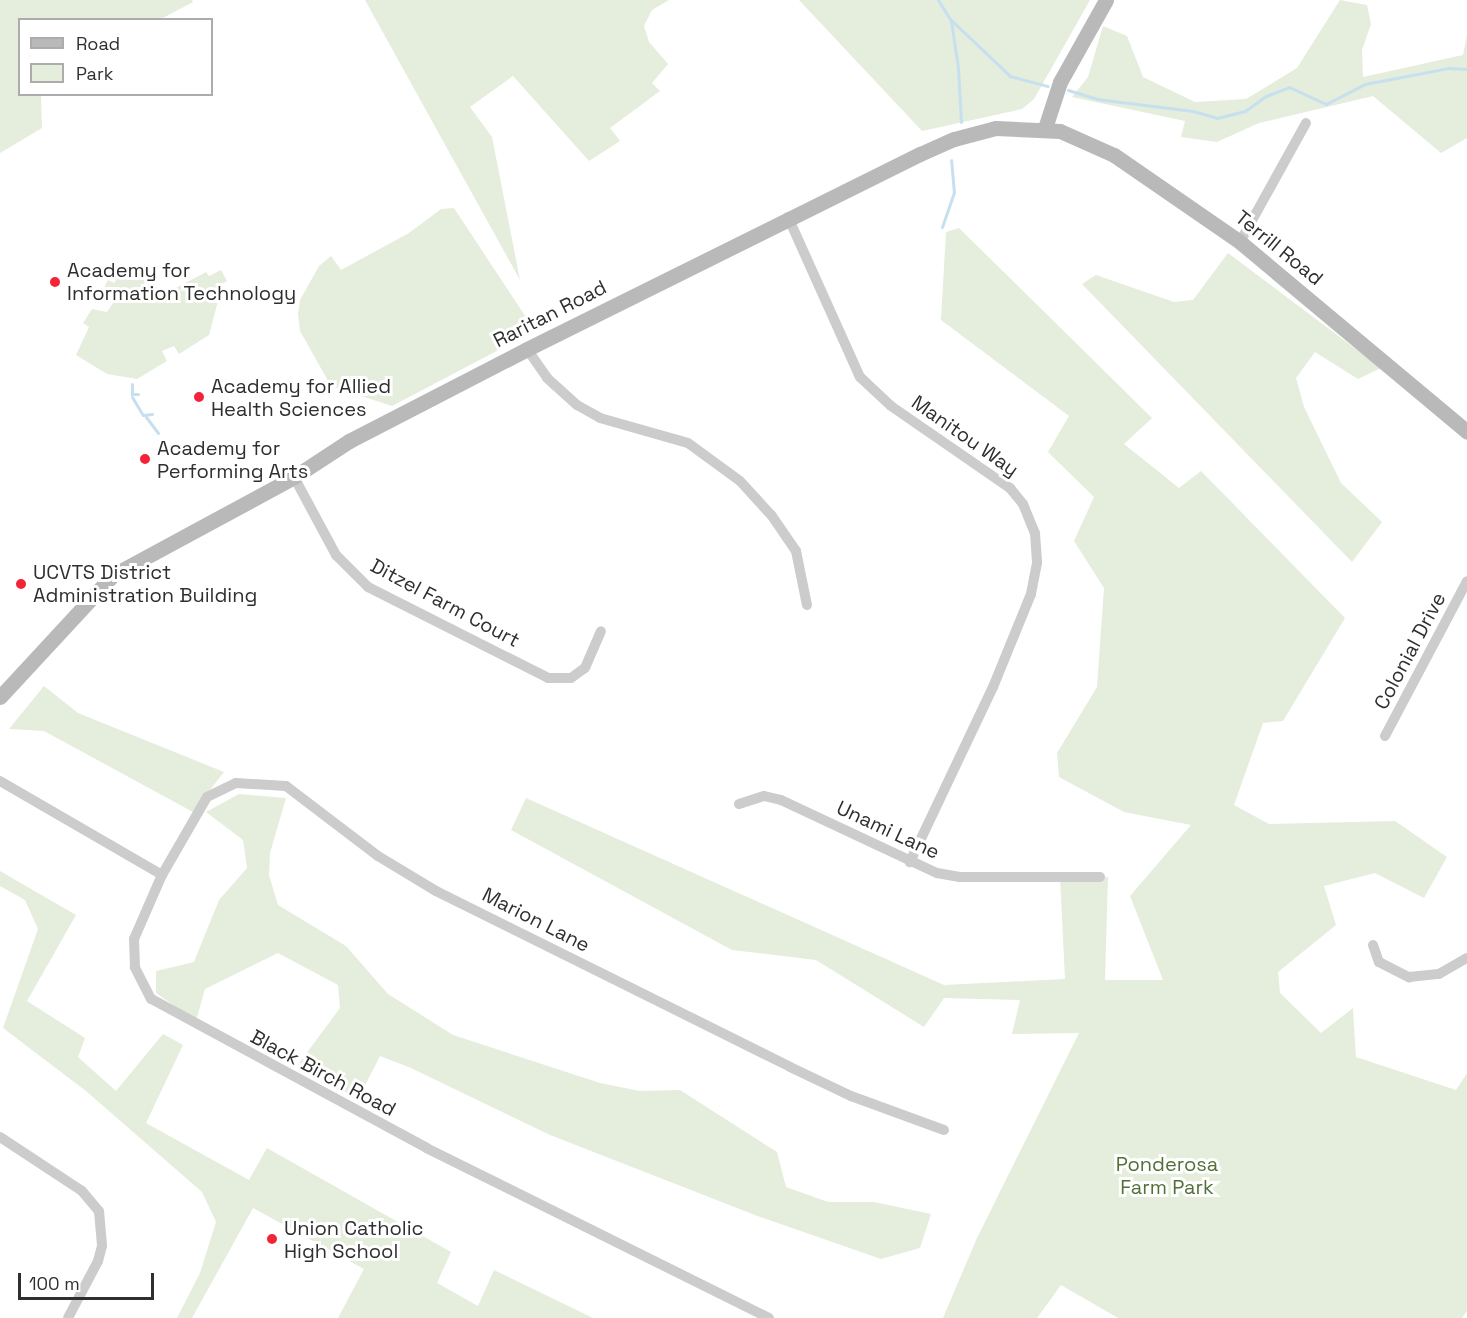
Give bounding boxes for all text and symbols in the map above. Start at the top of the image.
legend [18,18,213,96]
text: Road [76,32,120,55]
text: Park [76,62,113,85]
street label: Terrill Road [1230,205,1328,291]
place label: Academy for Information Technology [67,258,297,305]
marker: Academy for Information Technology [48,275,62,289]
street label: Raritan Road [489,275,611,353]
place label: Academy for Allied Health Sciences [211,374,391,421]
marker: Academy for Allied Health Sciences [192,390,206,404]
street label: Manitou Way [907,390,1023,482]
place label: Academy for Performing Arts [157,436,309,483]
marker: Academy for Performing Arts [138,452,152,466]
street label: Ditzel Farm Court [366,554,524,652]
place label: UCVTS District Administration Building [33,560,257,607]
marker: UCVTS District Administration Building [14,577,28,591]
street label: Colonial Drive [1369,588,1451,714]
street label: Unami Lane [833,796,943,864]
street label: Marion Lane [478,883,594,957]
street label: Black Birch Road [246,1025,400,1121]
park label: Ponderosa Farm Park [1116,1153,1218,1200]
place label: Union Catholic High School [284,1216,424,1263]
marker: Union Catholic High School [265,1232,279,1246]
scale bar [21,1261,158,1299]
text: 100 m [29,1272,80,1295]

